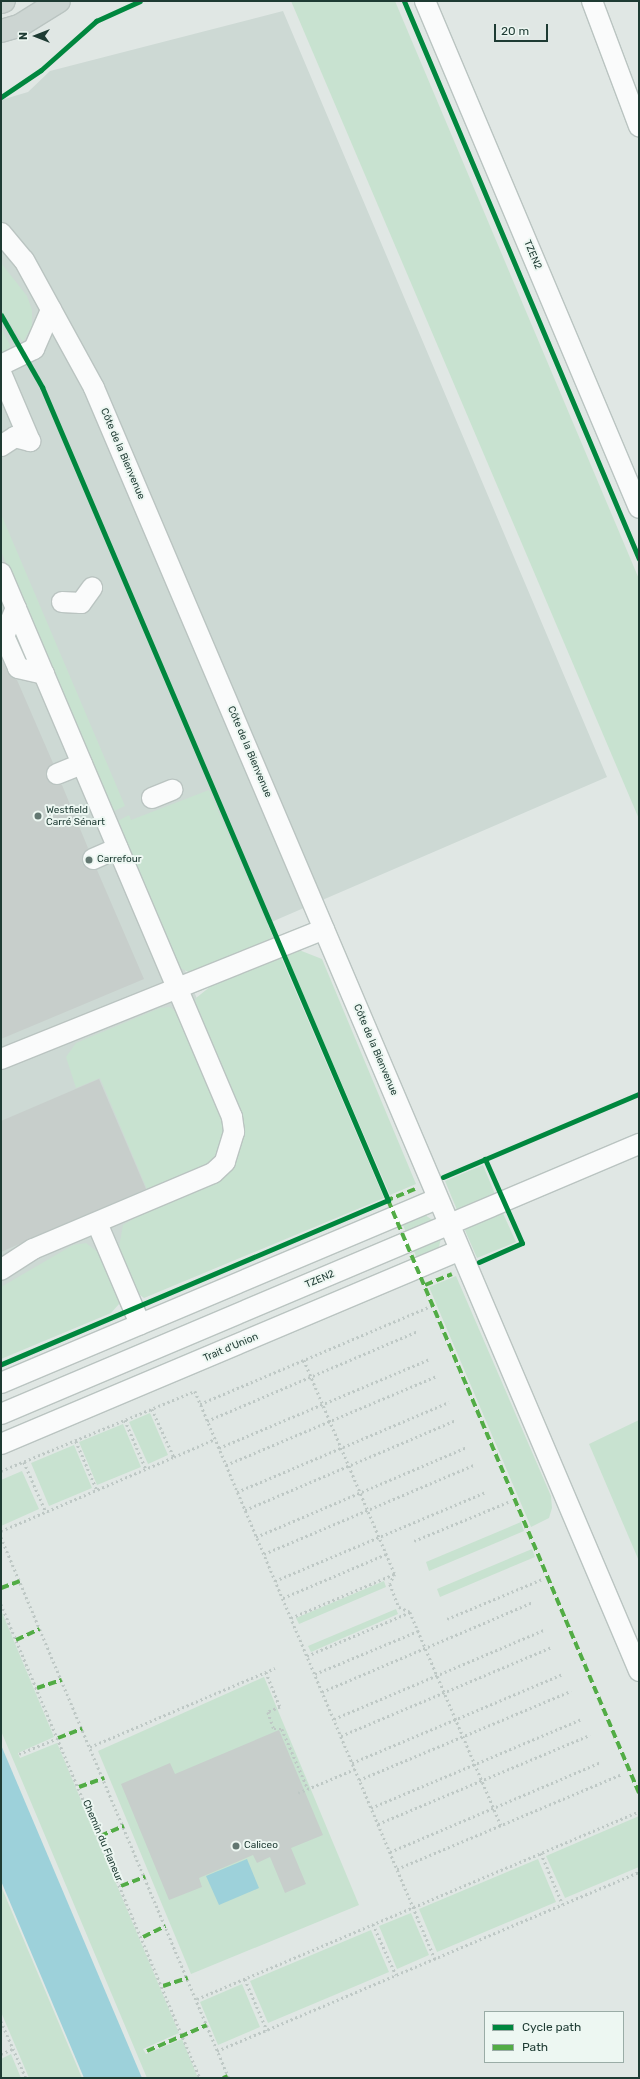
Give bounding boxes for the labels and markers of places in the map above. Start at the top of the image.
place label: Westfield Carré Sénart [46,804,105,828]
marker: Westfield Carré Sénart [33,811,43,821]
place label: Carrefour [97,854,142,866]
marker: Carrefour [84,855,94,865]
place label: Caliceo [244,1840,278,1852]
marker: Caliceo [231,1841,241,1851]

